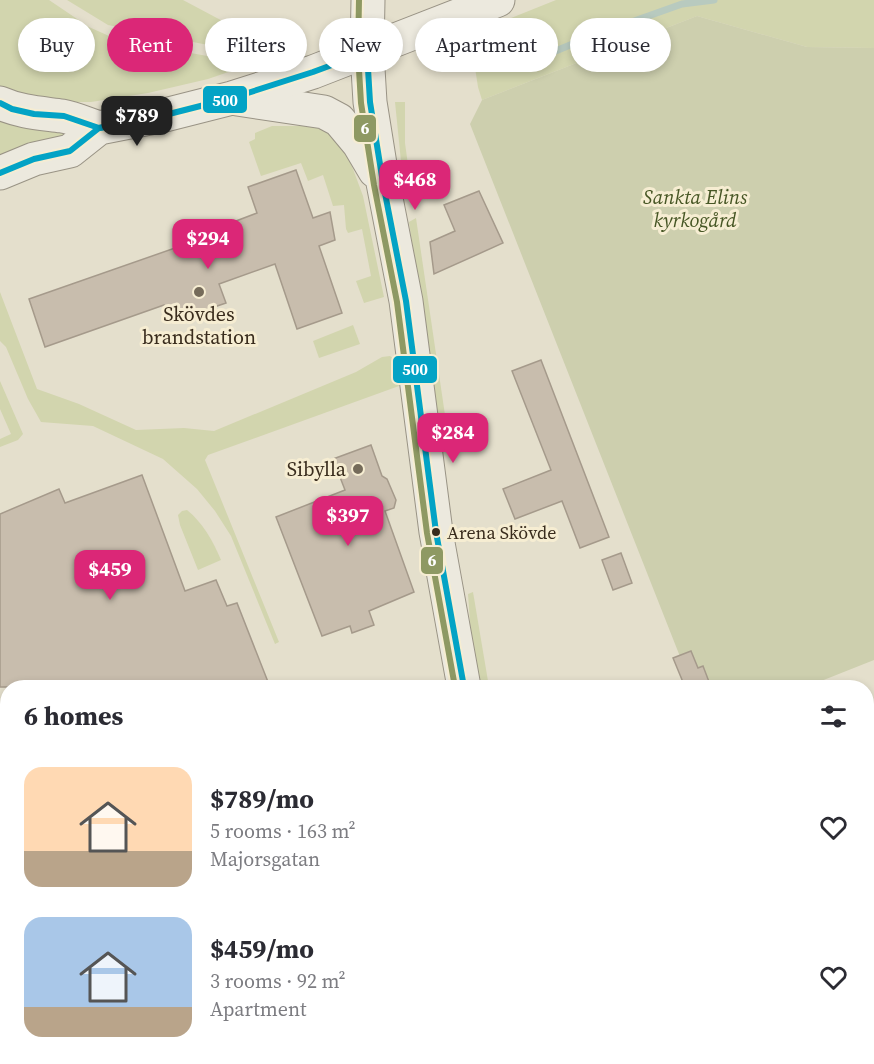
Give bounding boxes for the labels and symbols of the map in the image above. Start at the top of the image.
line badge: 500 [202,85,248,114]
text: 500 [212,89,238,111]
pin: $789 [101,96,173,147]
line badge: 6 [353,114,377,143]
text: 6 [361,117,370,139]
pin: $468 [379,160,451,211]
park label: Sankta Elins kyrkogård [643,183,748,234]
pin: $294 [172,219,244,270]
marker: Skövdes brandstation [192,285,206,299]
place label: Skövdes brandstation [142,300,256,351]
line badge: 500 [392,355,438,384]
text: 500 [402,358,428,380]
pin: $284 [417,413,489,464]
place label: Sibylla [287,455,347,483]
marker: Sibylla [351,462,365,476]
pin: $397 [312,496,384,547]
place label: Arena Skövde [447,520,556,545]
marker: Arena Skövde [430,526,442,538]
line badge: 6 [420,546,444,575]
text: 6 [428,549,437,571]
pin: $459 [74,550,146,601]

